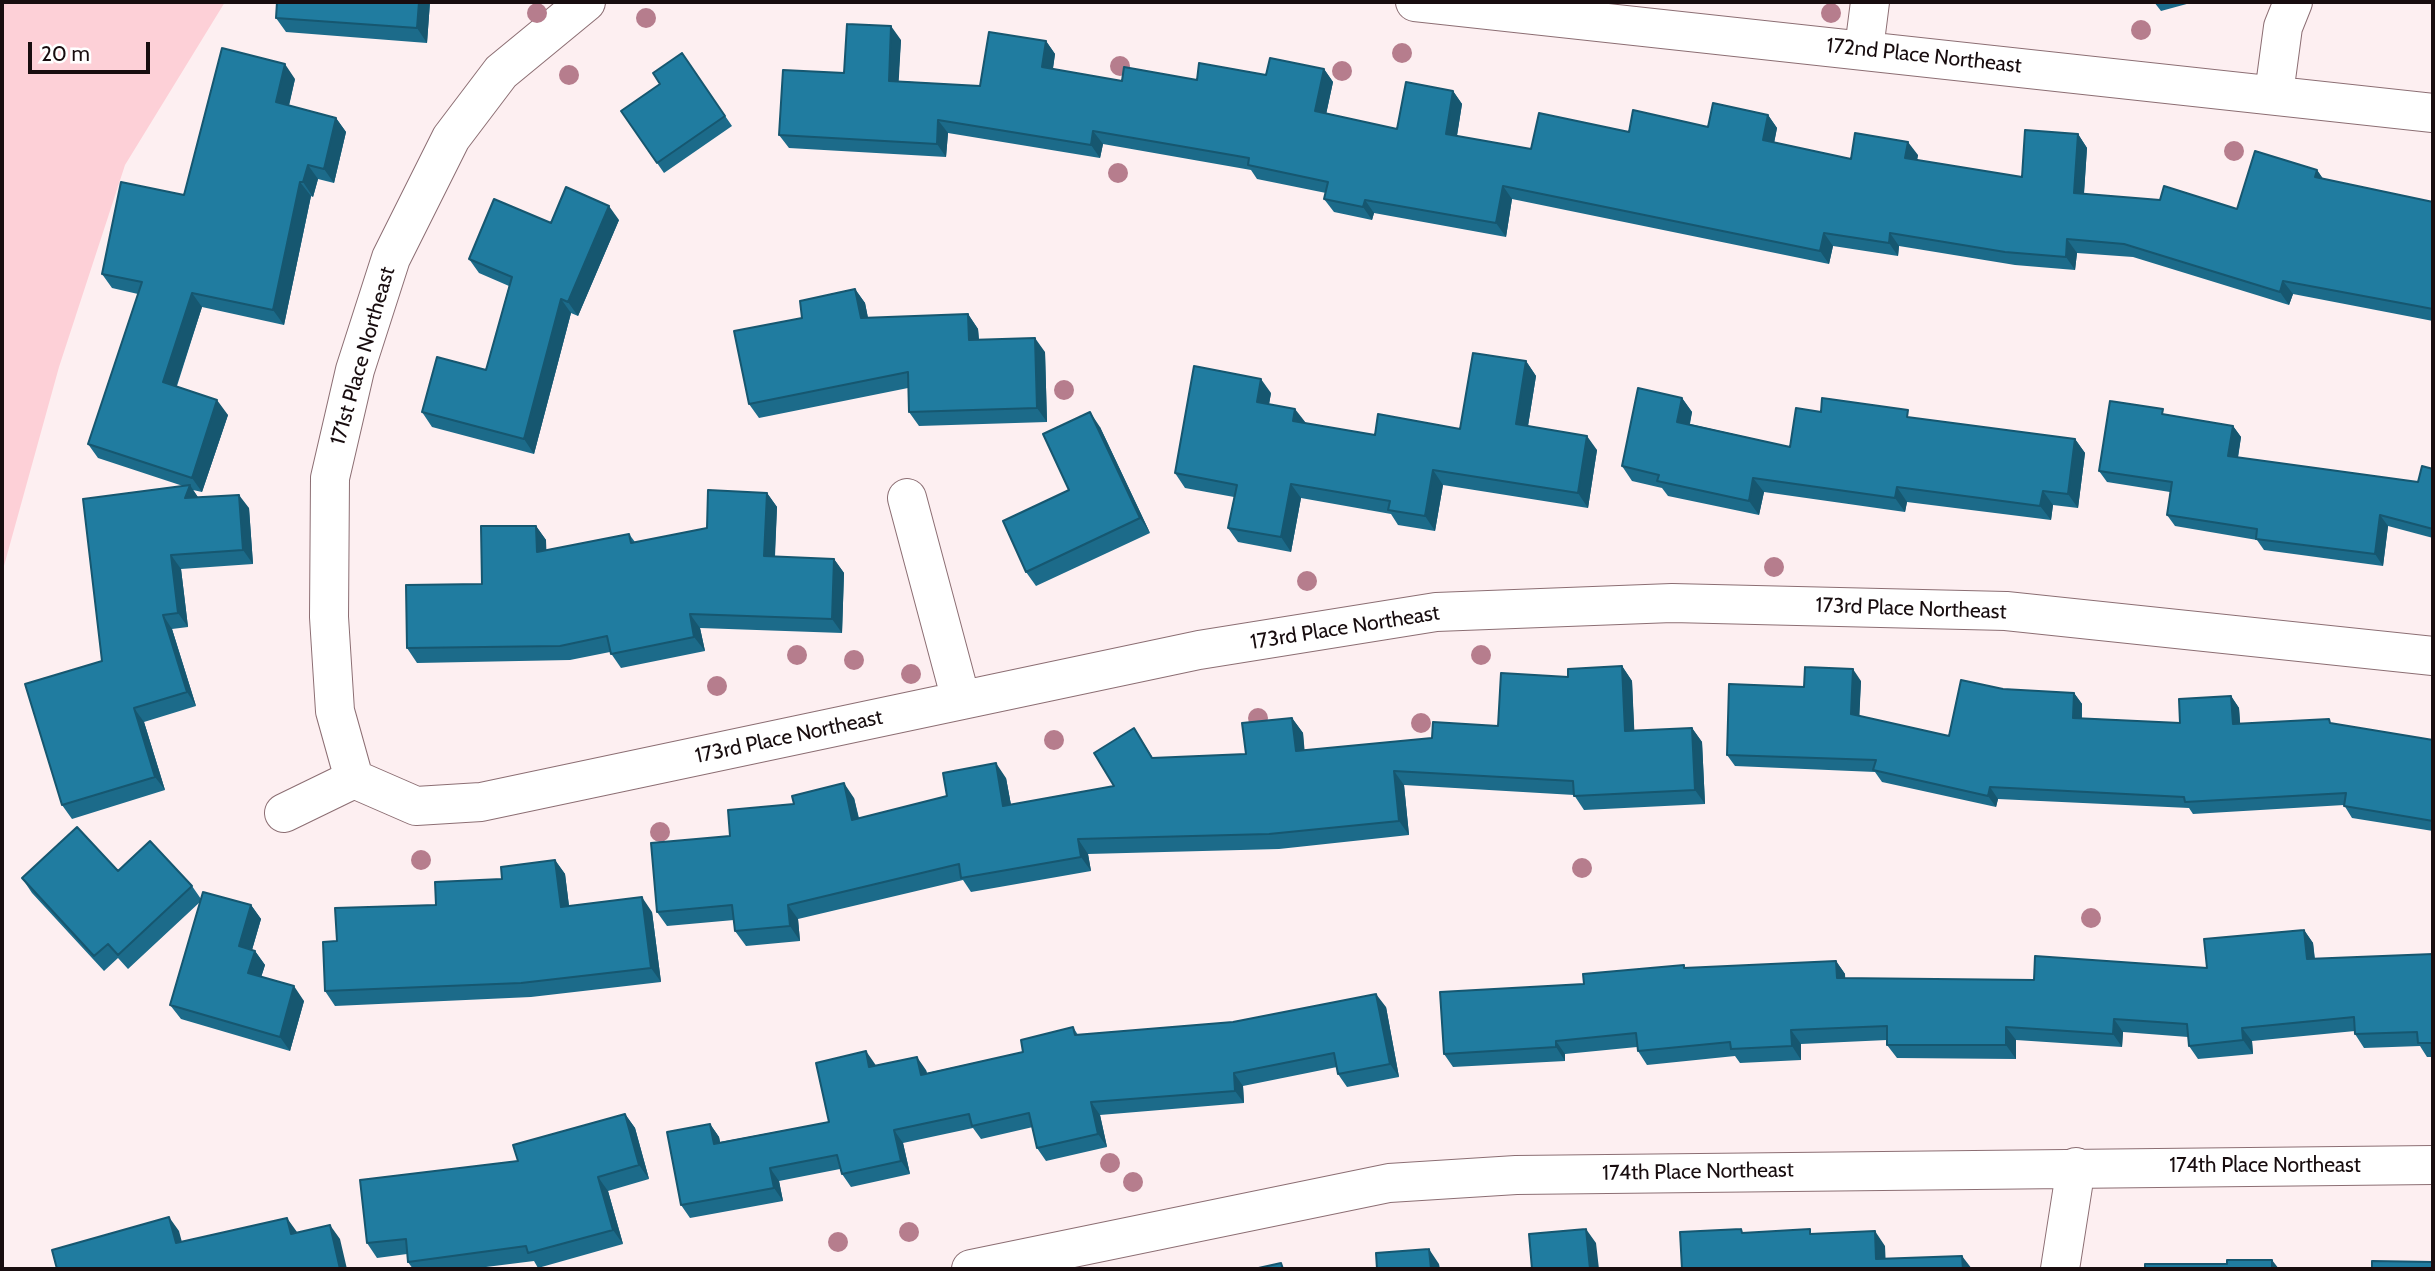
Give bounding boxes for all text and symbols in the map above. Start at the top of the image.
scale bar [32,28,154,72]
street label: 172nd Place Northeast [1825,33,2023,79]
text: 20 m [41,41,90,66]
street label: 171st Place Northeast [325,264,401,448]
street label: 173rd Place Northeast [1815,593,2007,625]
street label: 173rd Place Northeast [1249,601,1441,655]
street label: 173rd Place Northeast [693,705,885,769]
street label: 174th Place Northeast [2169,1153,2361,1179]
street label: 174th Place Northeast [1602,1158,1794,1186]

